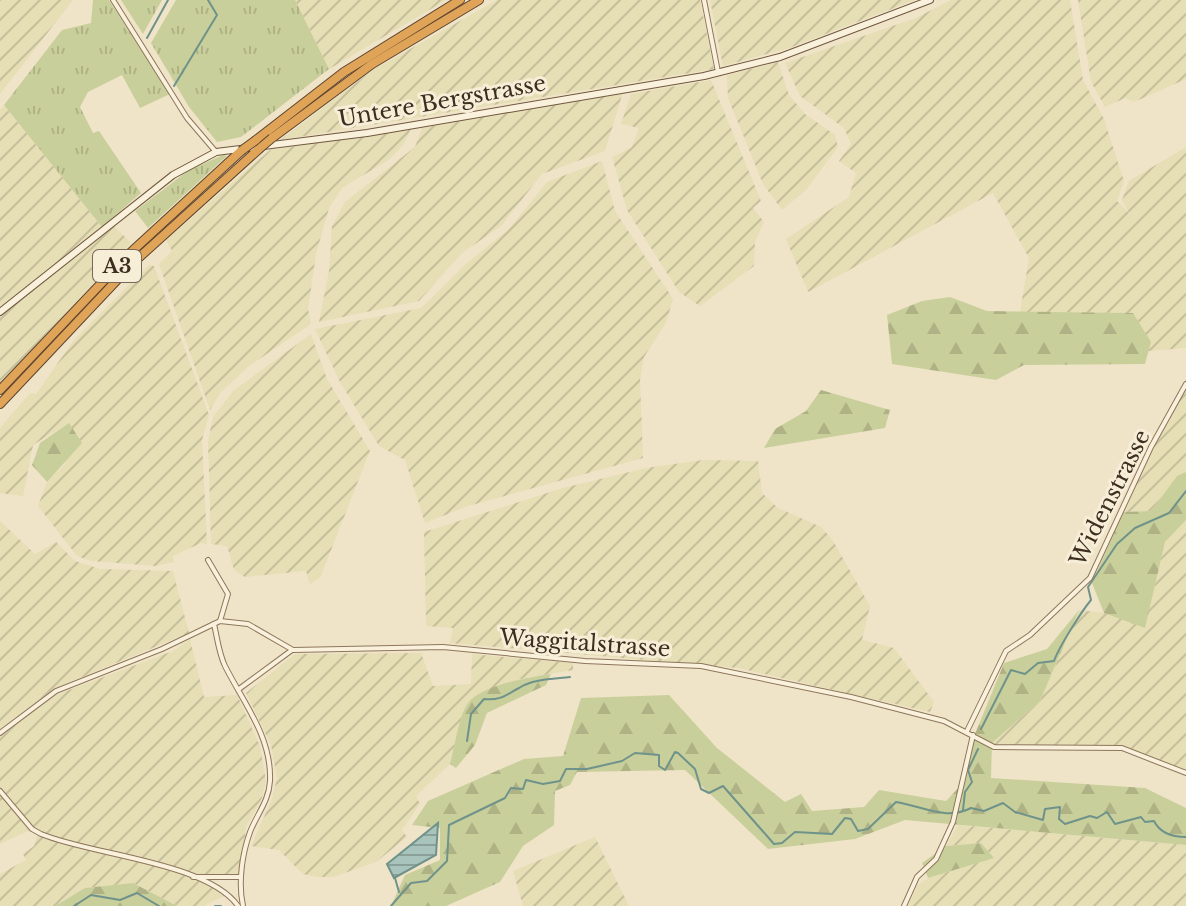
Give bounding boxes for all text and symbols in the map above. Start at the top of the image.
street label: Untere Bergstrasse [336,69,548,133]
road number: A3 [93,250,141,282]
street label: Widenstrasse [1064,425,1156,572]
street label: Waggitalstrasse [498,623,671,662]

